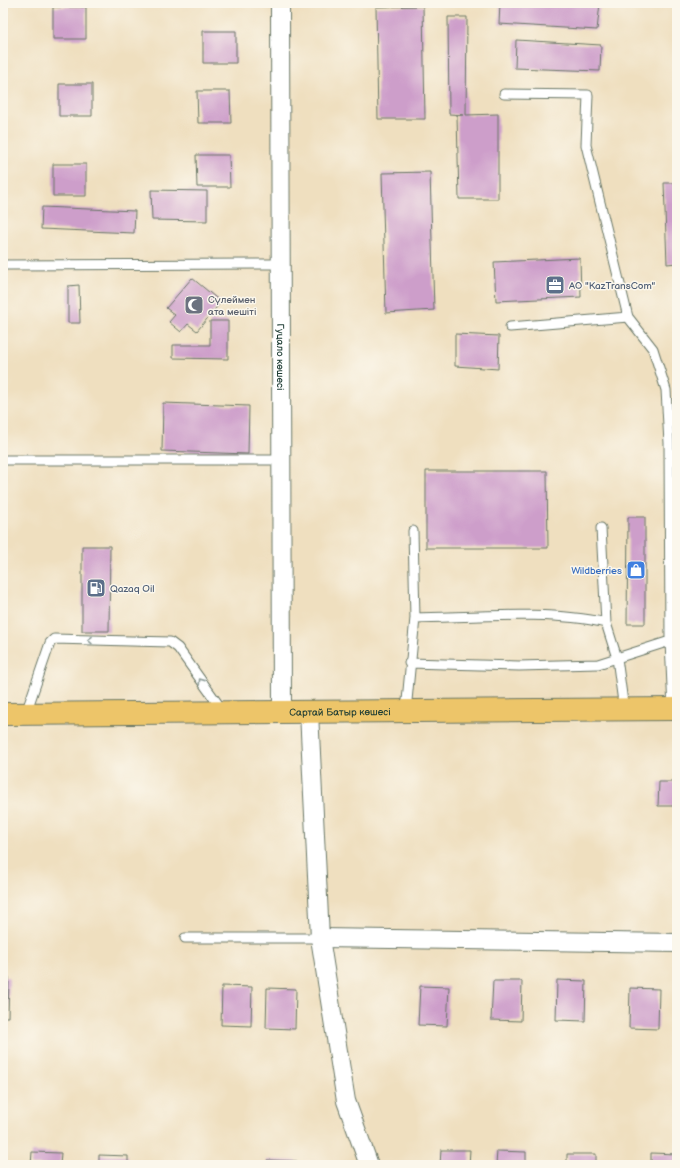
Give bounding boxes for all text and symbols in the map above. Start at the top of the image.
office icon: АО "KazTransCom" [544,274,566,296]
place label: АО "KazTransCom" [568,280,655,292]
mosque icon: Сүлеймен ата мешіті [183,294,205,316]
place label: Сүлеймен ата мешіті [208,294,256,318]
street label: Гуцало көшесі [274,323,286,391]
shop icon: Wildberries [625,559,647,581]
place label: Wildberries [571,565,622,577]
fuel station icon: Qazaq Oil [85,577,107,599]
place label: Qazaq Oil [110,583,155,595]
one-way arrow [87,636,93,645]
one-way arrow [199,678,206,685]
street label: Сартай Батыр көшесі [289,706,391,719]

